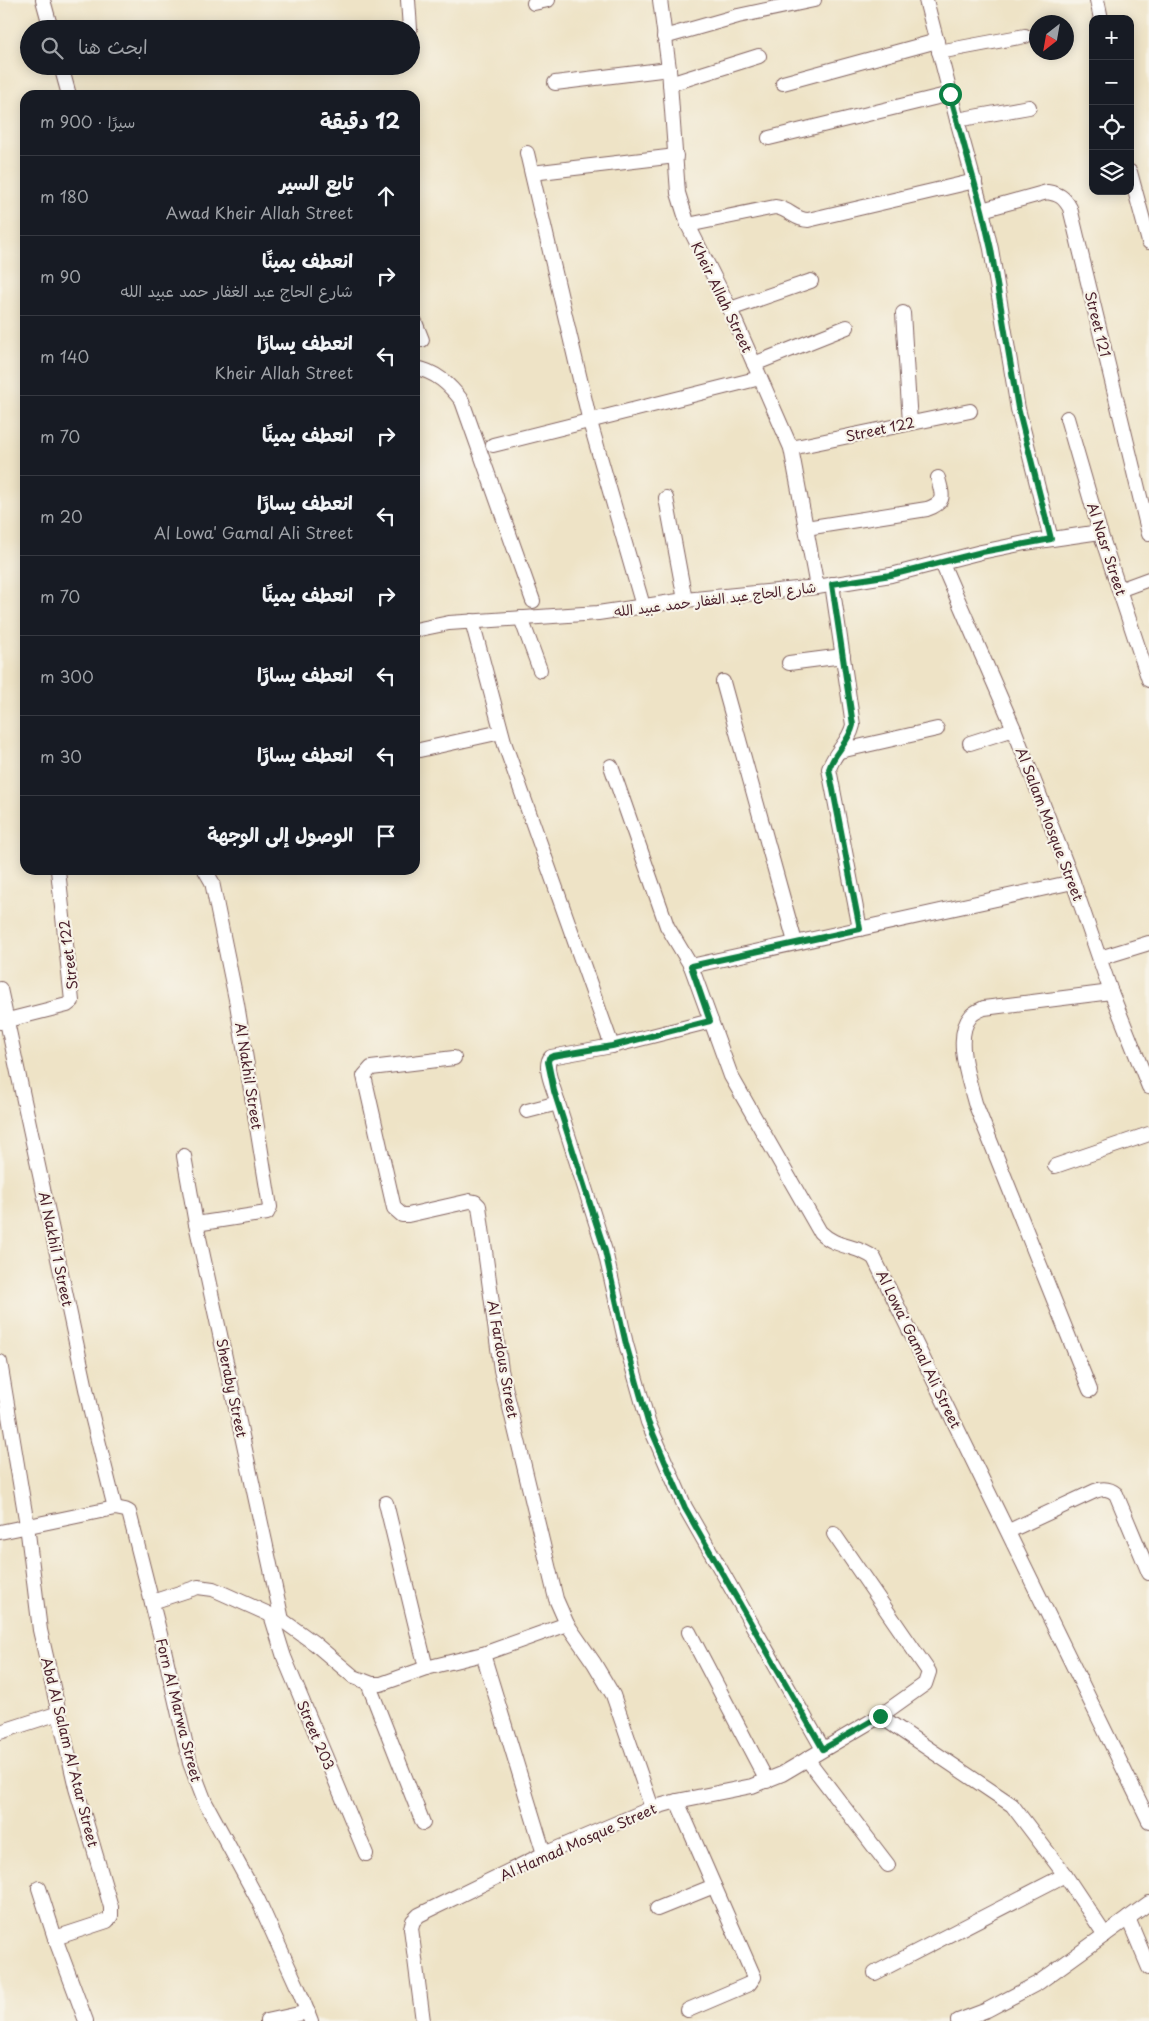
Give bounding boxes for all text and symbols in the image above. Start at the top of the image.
north arrow [1029,15,1074,60]
map controls [1089,15,1134,195]
button: + [1089,15,1134,60]
search box [20,20,420,75]
text: ابحث هنا [78,32,148,60]
icon: search [38,34,66,62]
button: − [1089,60,1134,105]
route start [939,83,962,106]
text: 12 دقيقة [320,104,400,136]
button: locate [1089,105,1134,150]
text: سيرًا · 900 m [40,109,135,133]
button: layers [1089,150,1134,195]
text: تابع السير [279,168,353,196]
icon: ahead [372,182,400,210]
text: 180 m [40,184,89,208]
text: Awad Kheir Allah Street [166,200,353,224]
street label: Kheir Allah Street [686,238,758,356]
text: انعطف يمينًا [262,246,353,274]
icon: right [372,262,400,290]
text: 90 m [40,264,81,288]
text: شارع الحاج عبد الغفار حمد عبيد الله [120,278,353,302]
street label: Street 121 [1080,289,1116,359]
text: انعطف يسارًا [257,328,353,356]
icon: left [372,342,400,370]
text: 140 m [40,344,89,368]
text: Kheir Allah Street [215,360,353,384]
street label: Street 122 [844,411,916,447]
text: انعطف يمينًا [262,420,353,448]
icon: right [372,422,400,450]
text: 70 m [40,424,80,448]
text: انعطف يسارًا [257,488,353,516]
street label: Al Nasr Street [1082,500,1132,599]
icon: left [372,502,400,530]
text: 20 m [40,504,83,528]
text: Al Lowa' Gamal Ali Street [154,520,353,544]
street label: شارع الحاج عبد الغفار حمد عبيد الله [613,576,817,622]
text: انعطف يمينًا [262,580,353,608]
icon: right [372,582,400,610]
text: 70 m [40,584,80,608]
text: انعطف يسارًا [257,660,353,688]
icon: left [372,662,400,690]
text: 300 m [40,664,94,688]
text: انعطف يسارًا [257,740,353,768]
icon: left [372,742,400,770]
text: 30 m [40,744,82,768]
street label: Al Salam Mosque Street [1011,744,1089,904]
text: الوصول إلى الوجهة [207,820,353,848]
icon: arrive [372,822,400,850]
street label: Street 122 [53,919,83,991]
street label: Al Nakhil Street [230,1021,268,1131]
street label: Al Nakhil 1 Street [34,1190,79,1309]
street label: Al Lowa' Gamal Ali Street [871,1266,967,1432]
street label: Al Fardous Street [482,1298,524,1420]
street label: Sheraby Street [211,1337,253,1440]
street label: Forn Al Marwa Street [151,1636,207,1784]
street label: Abd Al Salam Al Atar Street [36,1655,104,1849]
street label: Street 203 [292,1697,340,1773]
route end [869,1705,892,1728]
street label: Al Hamad Mosque Street [496,1798,660,1886]

